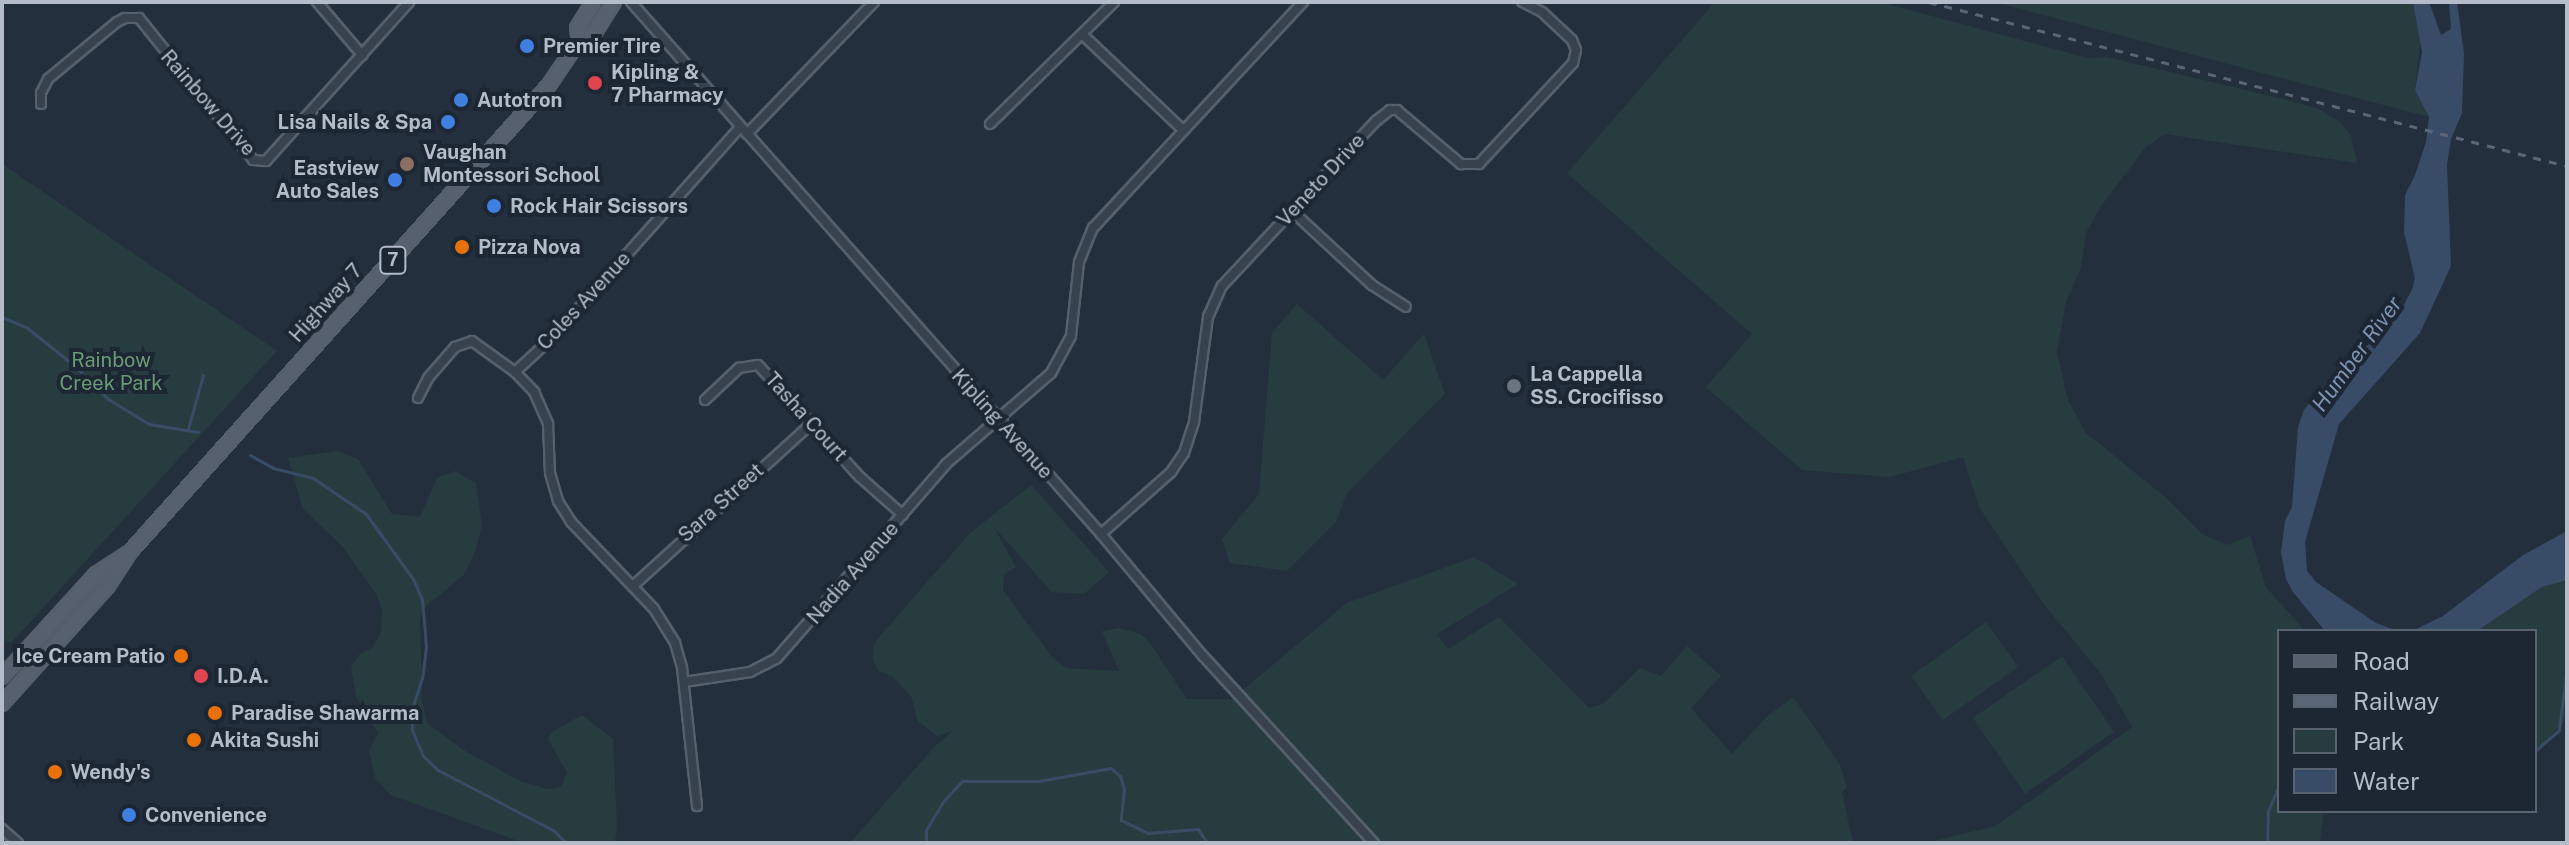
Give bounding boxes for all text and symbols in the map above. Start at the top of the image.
place label: Premier Tire [543,34,661,58]
marker: Premier Tire [518,37,536,55]
street label: Rainbow Drive [156,45,260,161]
place label: Kipling & 7 Pharmacy [611,60,724,107]
marker: Kipling & 7 Pharmacy [586,74,604,92]
place label: Autotron [477,88,562,112]
marker: Autotron [452,91,470,109]
place label: Lisa Nails & Spa [277,110,432,134]
marker: Lisa Nails & Spa [439,113,457,131]
street label: Veneto Drive [1272,129,1370,231]
place label: Vaughan Montessori School [423,140,600,187]
marker: Vaughan Montessori School [398,155,416,173]
place label: Eastview Auto Sales [276,156,379,203]
marker: Eastview Auto Sales [386,171,404,189]
place label: Rock Hair Scissors [510,194,688,218]
marker: Rock Hair Scissors [485,197,503,215]
place label: Pizza Nova [478,235,581,259]
marker: Pizza Nova [453,238,471,256]
road number: 7 [379,246,407,274]
street label: Coles Avenue [532,247,636,355]
street label: Highway 7 [284,259,368,347]
water label: Humber River [2306,291,2408,417]
park label: Rainbow Creek Park [60,348,162,395]
place label: La Cappella SS. Crocifisso [1530,362,1664,409]
street label: Kipling Avenue [947,364,1057,484]
street label: Tasha Court [760,368,852,466]
marker: La Cappella SS. Crocifisso [1505,377,1523,395]
street label: Sara Street [674,459,768,547]
street label: Nadia Avenue [802,517,904,629]
legend [2277,629,2537,813]
place label: Ice Cream Patio [15,644,165,668]
marker: Ice Cream Patio [172,647,190,665]
text: Road [2353,647,2410,675]
place label: I.D.A. [217,664,269,688]
marker: I.D.A. [192,667,210,685]
text: Railway [2353,687,2439,715]
place label: Paradise Shawarma [231,701,419,725]
marker: Paradise Shawarma [206,704,224,722]
text: Park [2353,727,2404,755]
place label: Akita Sushi [210,728,319,752]
marker: Akita Sushi [185,731,203,749]
place label: Wendy's [71,760,151,784]
marker: Wendy's [46,763,64,781]
text: Water [2353,767,2420,795]
place label: Convenience [145,803,267,827]
marker: Convenience [120,806,138,824]

